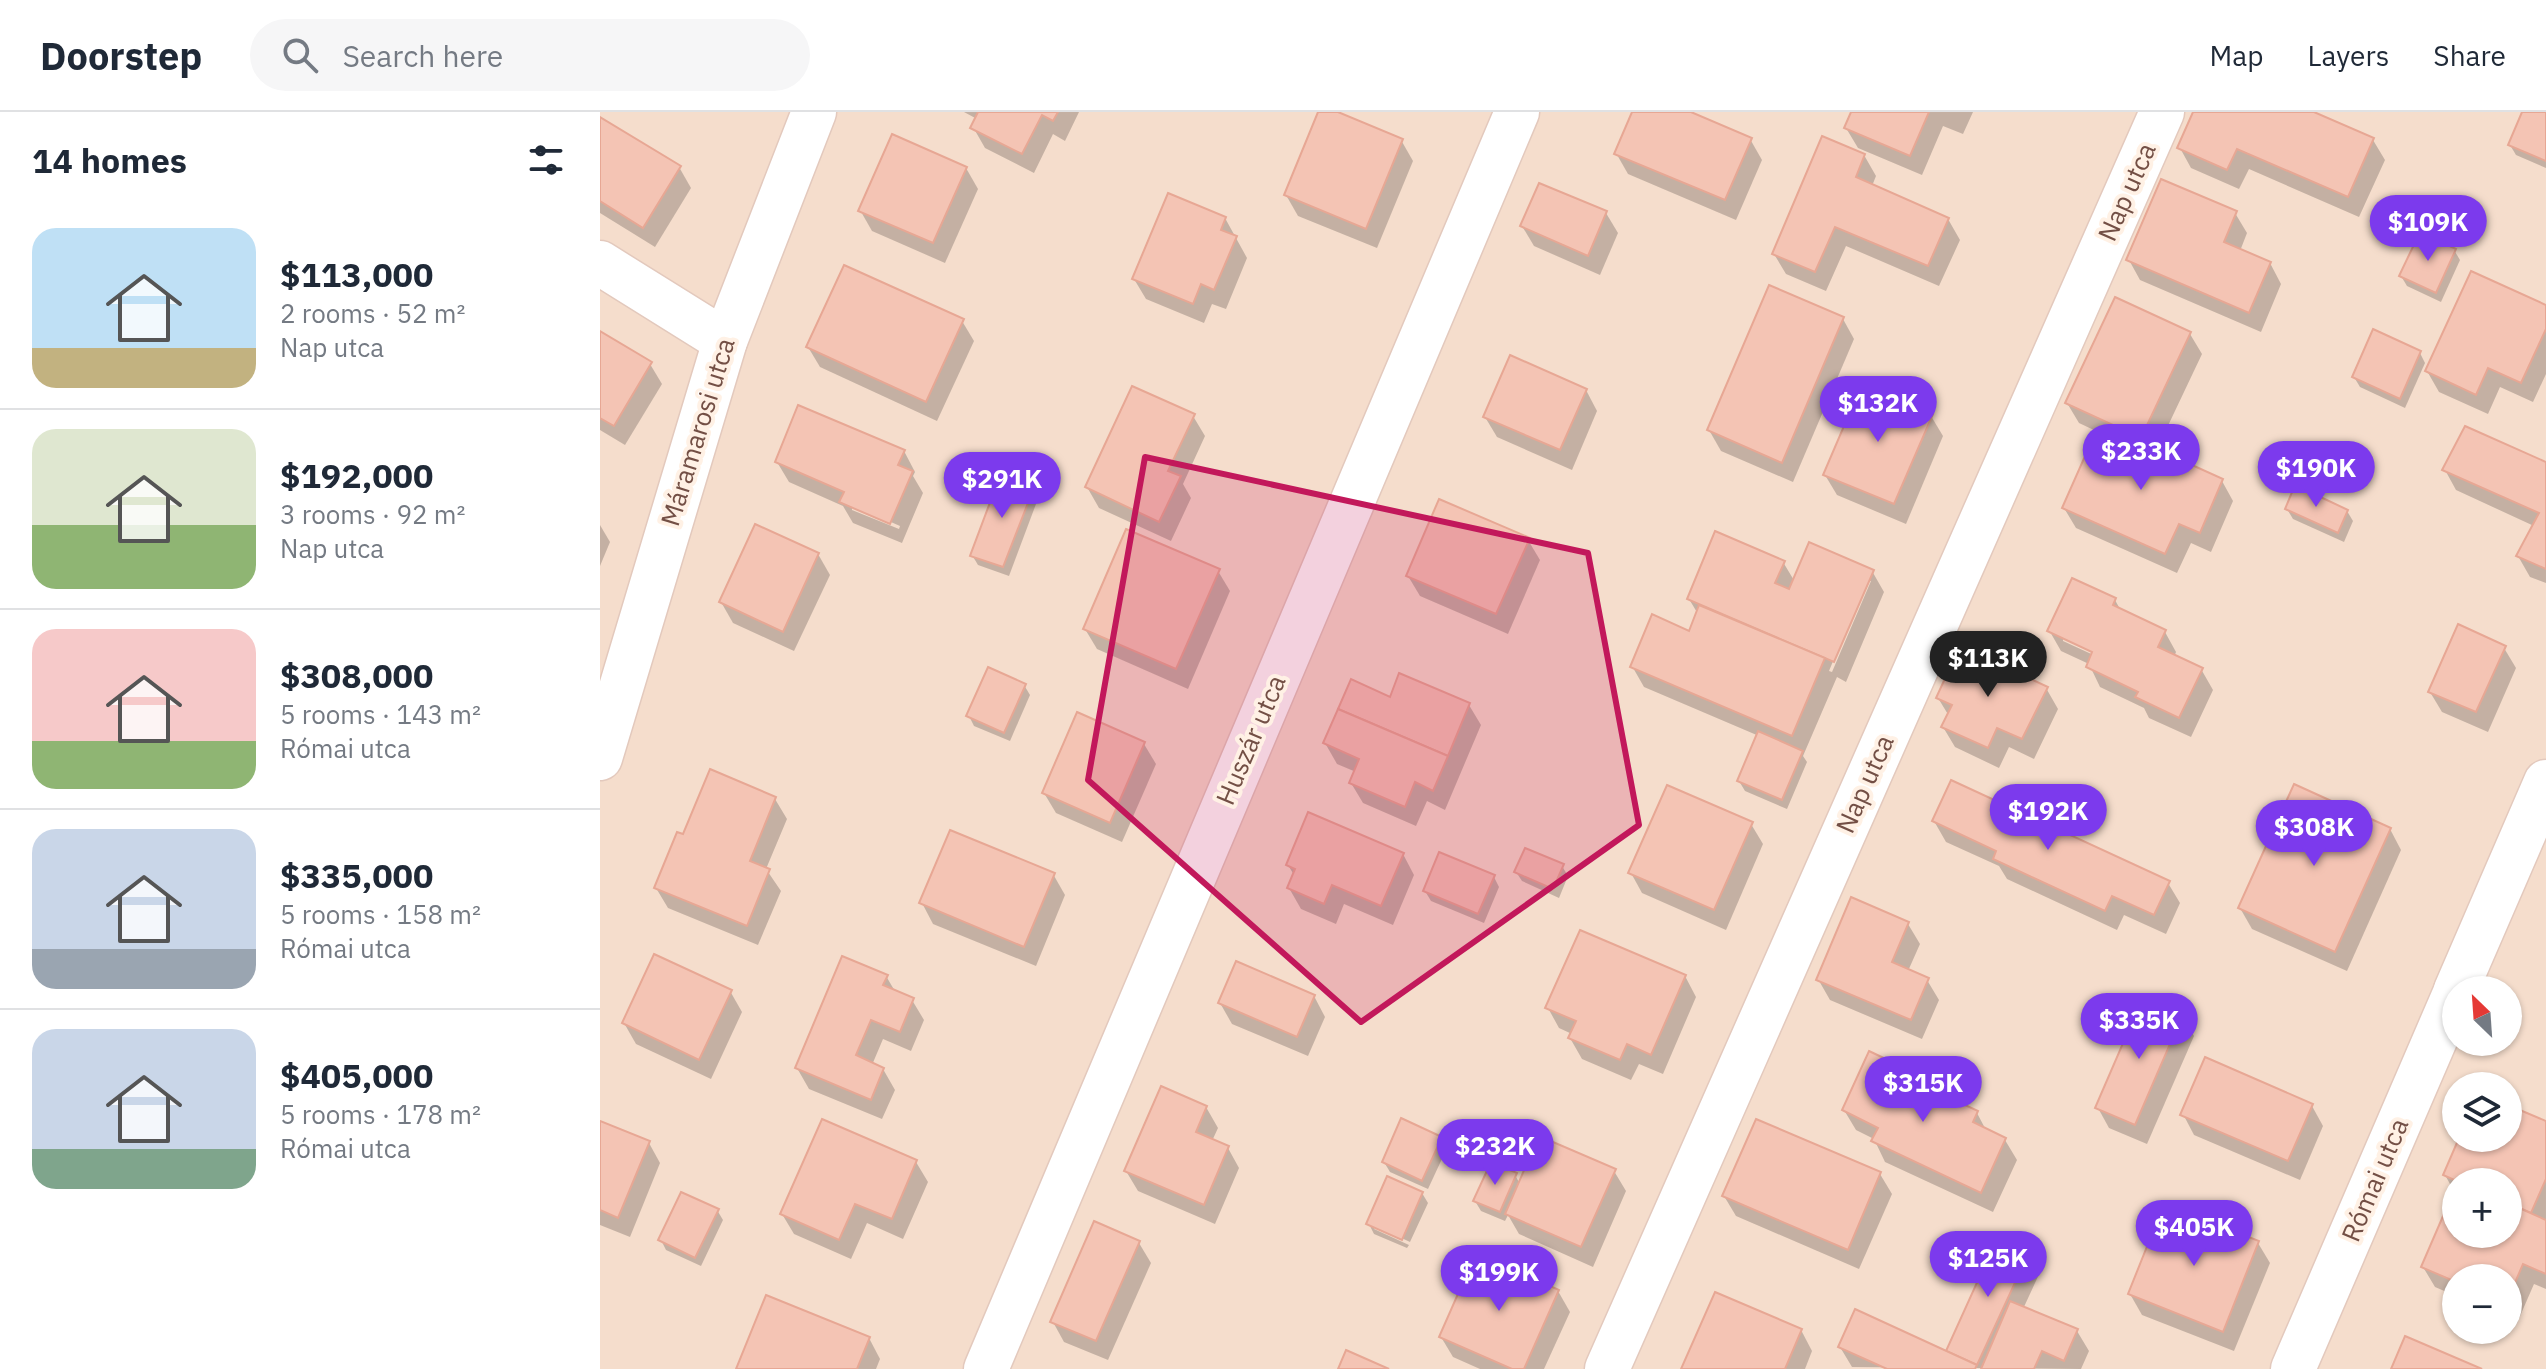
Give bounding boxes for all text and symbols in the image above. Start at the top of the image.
search box [250,19,810,91]
text: Doorstep [40,31,202,80]
icon: search [278,33,322,77]
text: Search here [342,36,503,75]
text: Map [2209,37,2263,74]
text: Layers [2307,37,2389,74]
text: Share [2433,37,2506,74]
street label: Nap utca [2089,137,2163,246]
text: 14 homes [32,138,187,182]
icon: filters [524,138,568,182]
pin: $109K [2372,195,2484,263]
text: $109K [2388,204,2468,238]
text: $113,000 [280,252,433,296]
icon: home [96,260,192,356]
text: 2 rooms · 52 m² [280,296,465,330]
text: Nap utca [280,330,384,364]
street label: Máramarosi utca [652,333,742,530]
pin: $132K [1822,376,1934,444]
text: $132K [1838,385,1918,419]
pin: $233K [2085,424,2197,492]
text: $233K [2101,433,2181,467]
pin: $190K [2260,441,2372,509]
text: $190K [2276,450,2356,484]
pin: $291K [946,452,1058,520]
text: $192,000 [280,453,433,497]
icon: home [96,461,192,557]
text: $291K [962,461,1042,495]
text: 3 rooms · 92 m² [280,497,465,531]
text: Nap utca [280,531,384,565]
pin: $113K [1932,631,2044,699]
text: $113K [1948,640,2028,674]
text: $308,000 [280,653,433,697]
icon: home [96,661,192,757]
street label: Huszár utca [1207,669,1293,810]
text: 5 rooms · 143 m² [280,697,481,731]
street label: Nap utca [1827,729,1901,838]
text: Római utca [280,731,411,765]
pin: $192K [1992,784,2104,852]
text: $192K [2008,793,2088,827]
pin: $308K [2258,800,2370,868]
text: $308K [2274,809,2354,843]
text: $335,000 [280,853,433,897]
icon: home [96,861,192,957]
text: 5 rooms · 158 m² [280,897,481,931]
text: Római utca [280,931,411,965]
north arrow [2442,976,2522,1056]
map controls [2442,976,2522,1344]
pin: $335K [2083,993,2195,1061]
text: $335K [2099,1002,2179,1036]
text: $405,000 [280,1053,433,1097]
pin: $315K [1867,1056,1979,1124]
icon: home [96,1061,192,1157]
text: $315K [1883,1065,1963,1099]
button: layers [2442,1072,2522,1152]
text: 5 rooms · 178 m² [280,1097,481,1131]
street label: Római utca [2333,1113,2415,1246]
pin: $232K [1439,1119,1551,1187]
text: $232K [1455,1128,1535,1162]
text: Római utca [280,1131,411,1165]
button: + [2442,1168,2522,1248]
pin: $405K [2138,1200,2250,1268]
text: $405K [2154,1209,2234,1243]
pin: $125K [1932,1231,2044,1299]
text: $125K [1948,1240,2028,1274]
pin: $199K [1443,1245,1555,1313]
text: $199K [1459,1254,1539,1288]
button: − [2442,1264,2522,1344]

